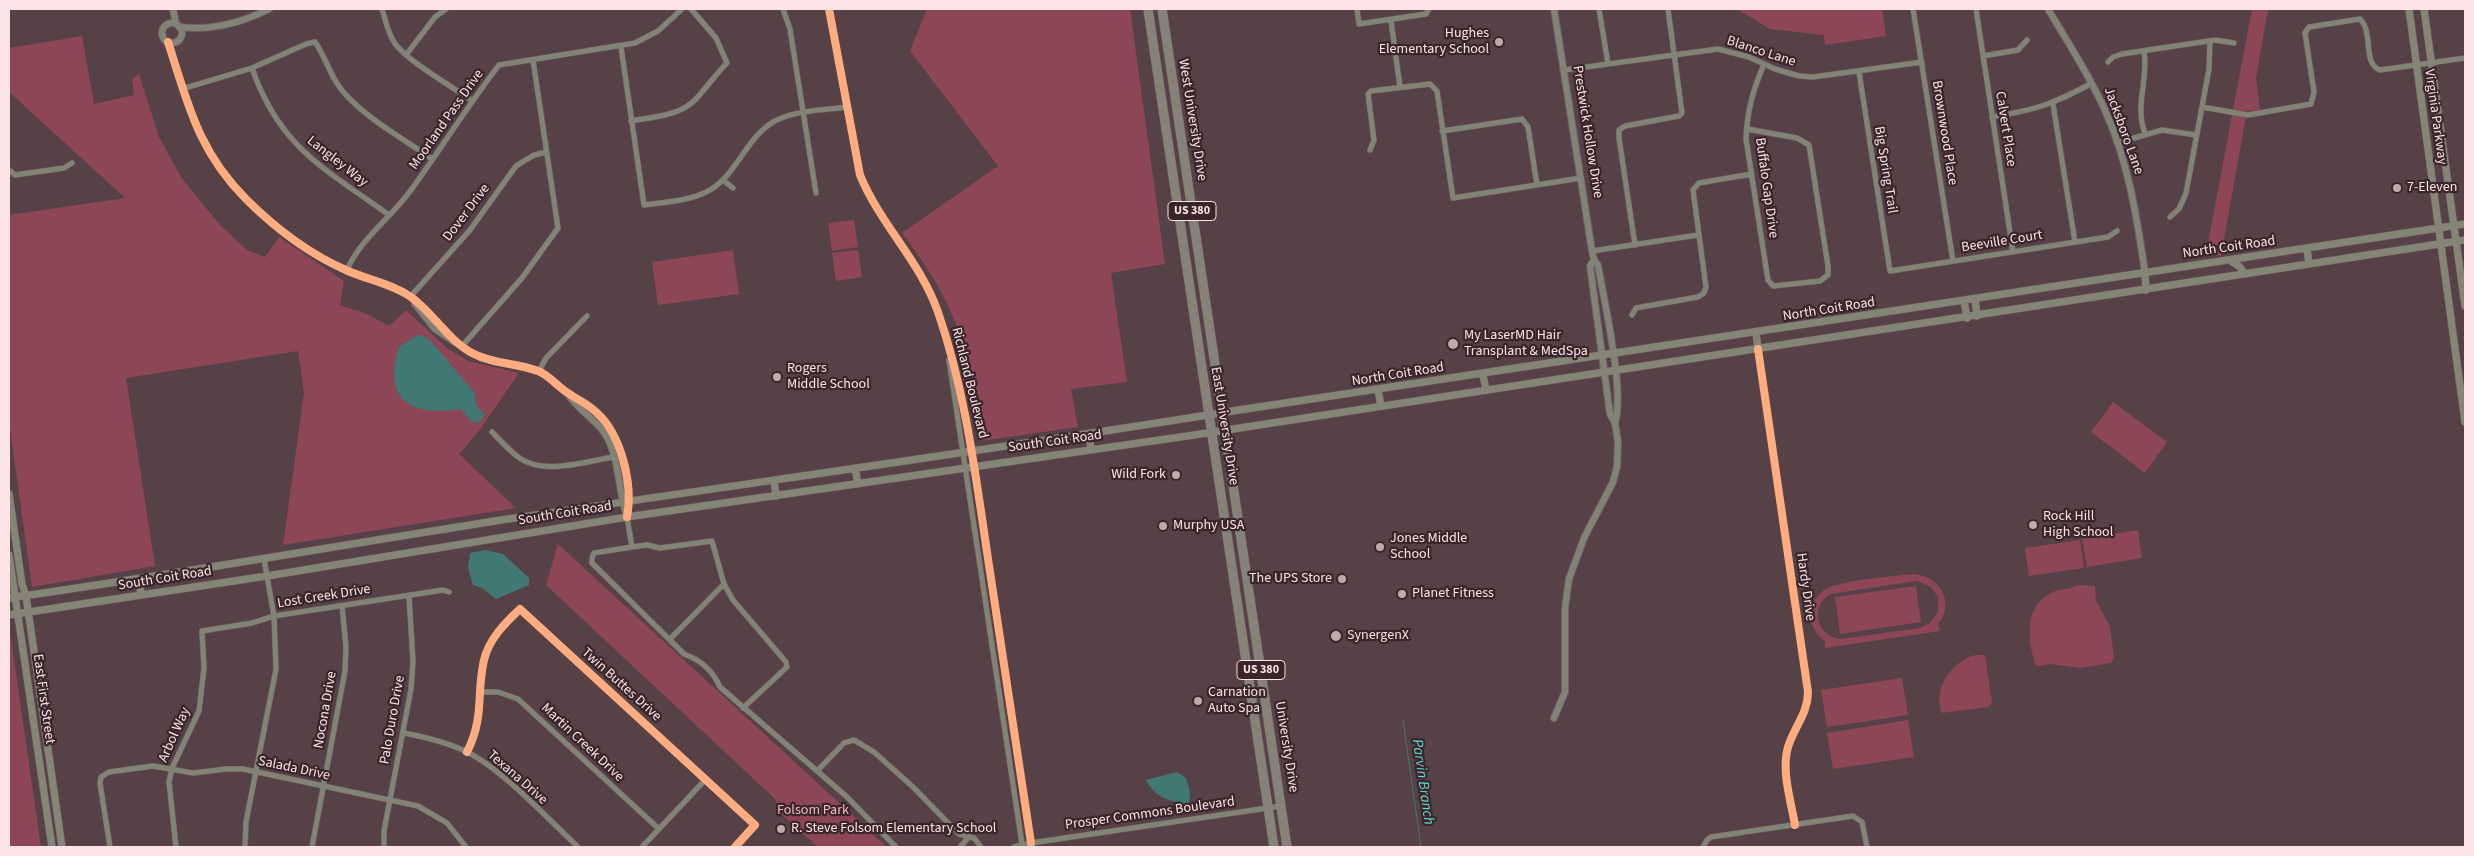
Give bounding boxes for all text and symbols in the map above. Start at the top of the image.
place label: Hughes Elementary School [1379,26,1489,58]
street label: Blanco Lane [1724,33,1798,71]
marker: Hughes Elementary School [1493,36,1505,48]
street label: West University Drive [1174,58,1210,182]
street label: Prestwick Hollow Drive [1568,64,1606,200]
street label: Moorland Pass Drive [406,67,488,173]
street label: Virginia Parkway [2420,68,2450,166]
street label: Brownwood Place [1927,80,1961,186]
street label: Jacksboro Lane [2099,85,2147,177]
street label: Calvert Place [1991,90,2019,168]
street label: Big Spring Trail [1870,125,1900,215]
street label: Langley Way [303,133,371,191]
street label: Buffalo Gap Drive [1751,137,1781,239]
place label: 7-Eleven [2407,180,2457,196]
street label: Dover Drive [440,181,494,245]
marker: 7-Eleven [2391,182,2403,194]
road number: US 380 [1168,202,1216,220]
street label: Beeville Court [1960,227,2044,257]
street label: North Coit Road [2182,233,2276,263]
street label: North Coit Road [1782,294,1876,326]
street label: Richland Boulevard [947,326,991,440]
place label: My LaserMD Hair Transplant & MedSpa [1464,328,1588,361]
marker: My LaserMD Hair Transplant & MedSpa [1446,337,1460,351]
street label: North Coit Road [1351,359,1445,391]
place label: Rogers Middle School [787,361,870,394]
street label: East University Drive [1206,366,1242,486]
marker: Rogers Middle School [771,371,783,383]
street label: South Coit Road [1007,427,1103,457]
place label: Wild Fork [1111,467,1166,483]
marker: Wild Fork [1170,469,1182,481]
street label: South Coit Road [517,498,613,530]
place label: Rock Hill High School [2043,509,2113,542]
place label: Murphy USA [1173,518,1244,534]
marker: Rock Hill High School [2027,519,2039,531]
marker: Murphy USA [1157,520,1169,532]
place label: Jones Middle School [1390,531,1467,564]
marker: Jones Middle School [1374,541,1386,553]
street label: Hardy Drive [1792,552,1818,622]
street label: South Coit Road [117,563,213,595]
place label: The UPS Store [1249,571,1332,587]
marker: The UPS Store [1336,573,1348,585]
street label: Lost Creek Drive [276,581,372,613]
place label: Planet Fitness [1412,586,1494,602]
marker: Planet Fitness [1396,588,1408,600]
place label: SynergenX [1347,628,1409,644]
marker: SynergenX [1329,629,1343,643]
street label: Twin Buttes Drive [578,645,664,725]
street label: East First Street [28,653,58,745]
road number: US 380 [1237,660,1285,680]
street label: Nocona Drive [311,670,341,750]
street label: Palo Duro Drive [377,674,409,766]
place label: Carnation Auto Spa [1208,685,1266,718]
marker: Carnation Auto Spa [1192,695,1204,707]
street label: Martin Creek Drive [537,700,627,786]
street label: University Drive [1271,700,1301,794]
street label: Arbol Way [155,705,195,765]
water label: Parvin Branch [1407,738,1437,826]
street label: Texana Drive [483,747,551,809]
street label: Salada Drive [256,753,332,785]
street label: Prosper Commons Boulevard [1064,794,1236,834]
park label: Folsom Park [777,803,849,819]
place label: R. Steve Folsom Elementary School [791,821,996,837]
marker: R. Steve Folsom Elementary School [775,823,787,835]

